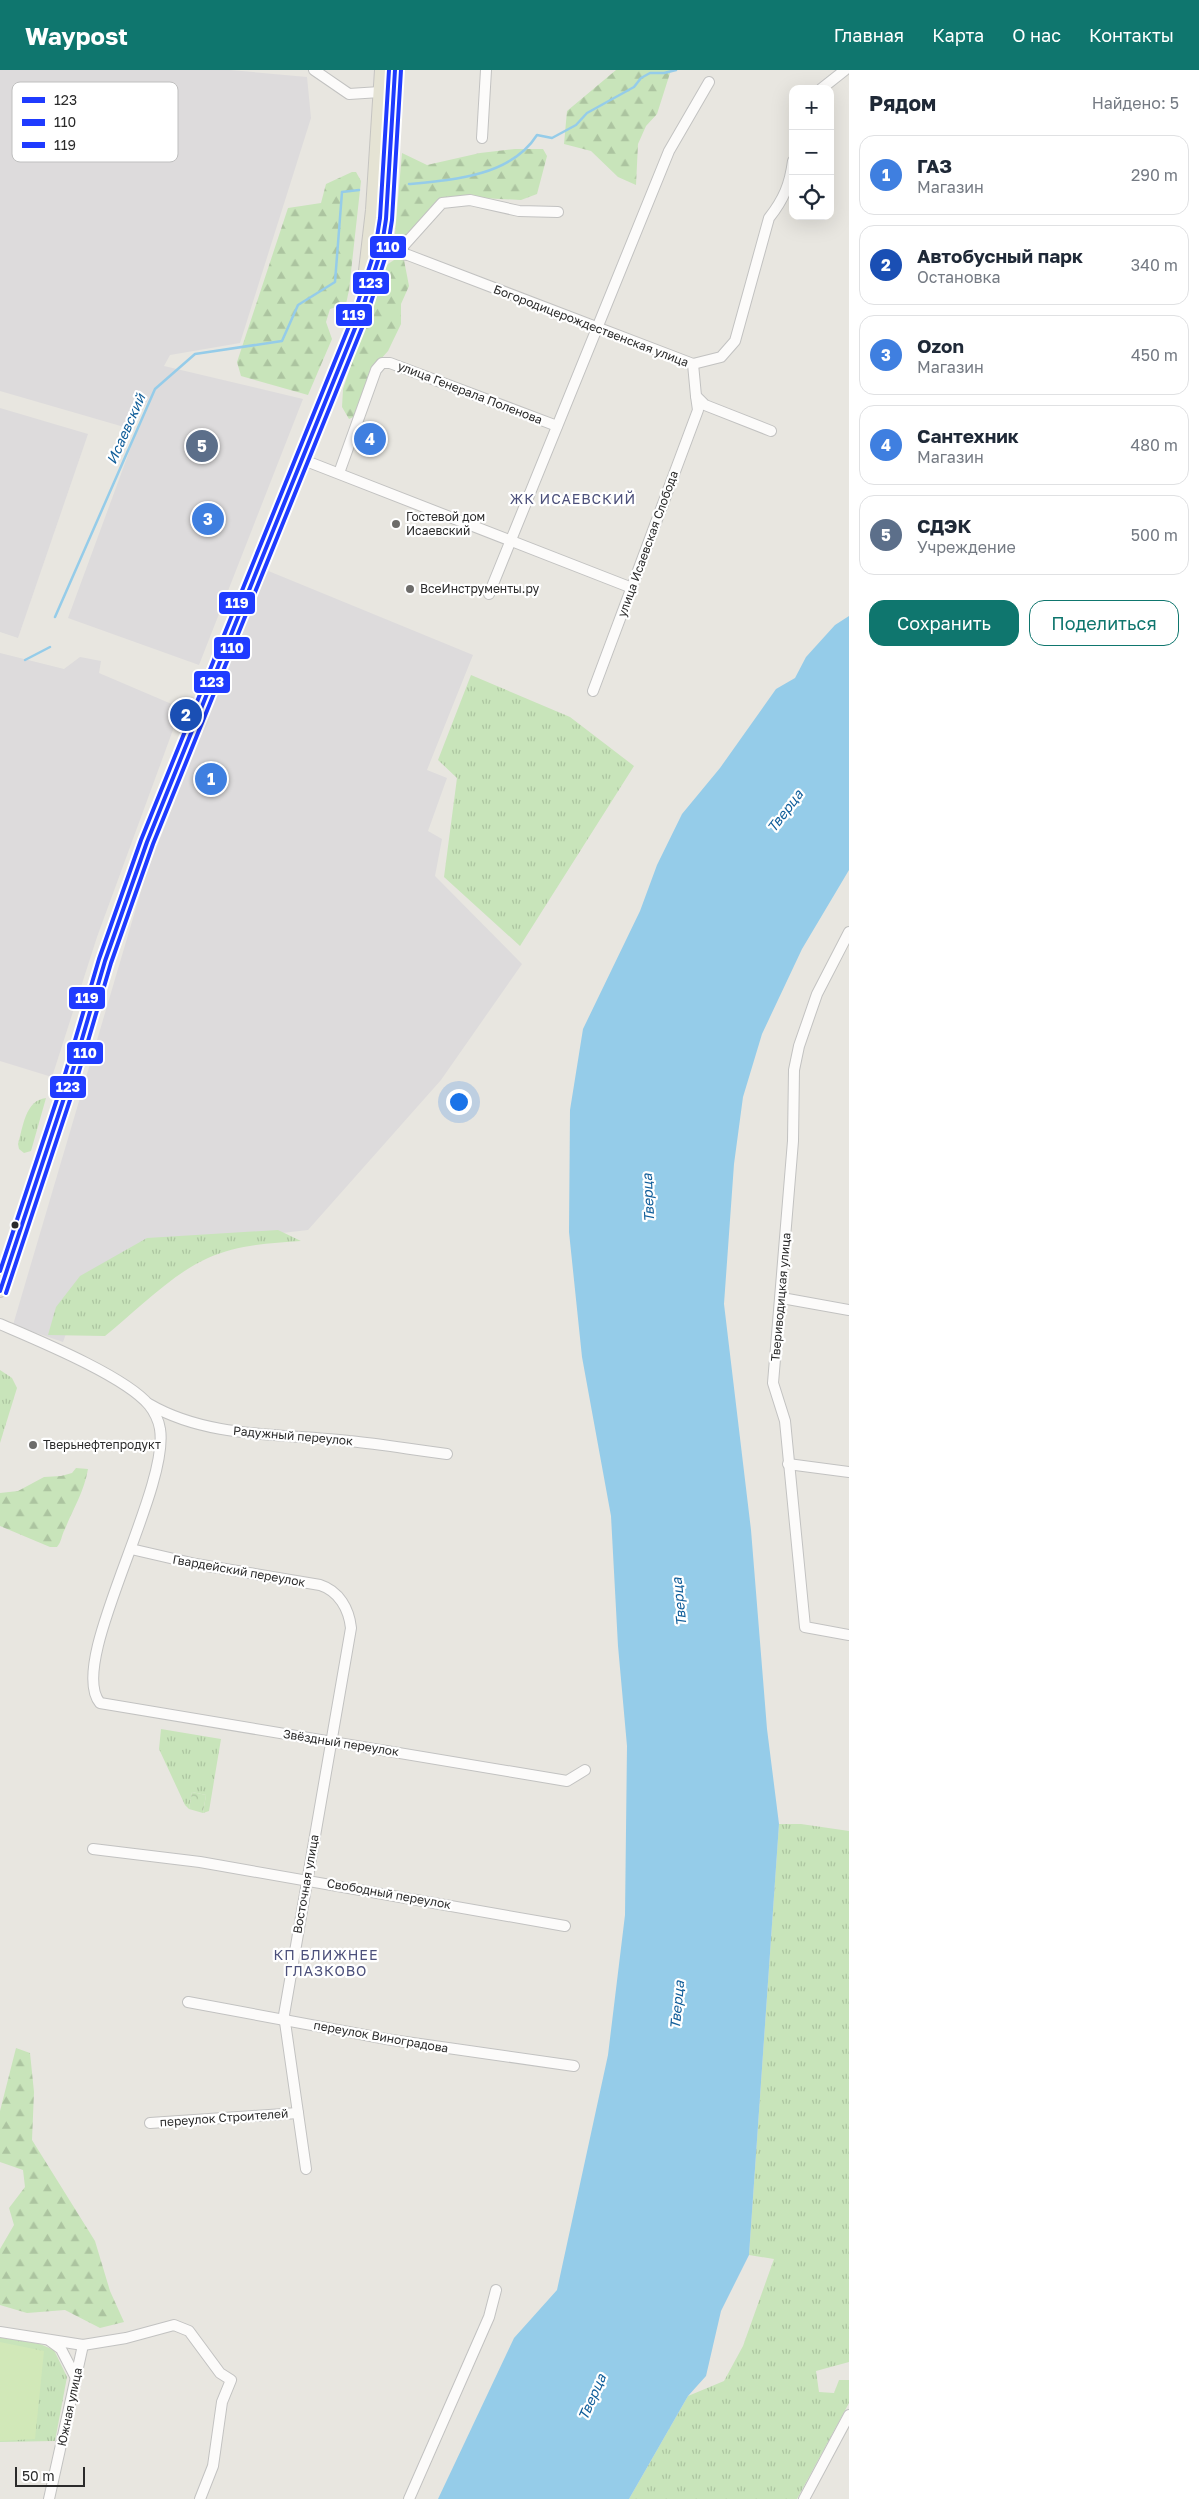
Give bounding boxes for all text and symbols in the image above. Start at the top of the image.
text: Waypost [25,21,128,50]
text: Главная [834,24,904,46]
text: Карта [932,24,984,46]
text: О нас [1012,24,1061,46]
text: Контакты [1089,24,1174,46]
legend [12,82,178,162]
map controls [789,85,834,220]
button: + [789,85,834,130]
text: Рядом [869,90,936,116]
text: 123 [54,91,77,108]
text: Найдено: 5 [1092,93,1179,113]
text: 110 [54,113,76,130]
button: − [789,130,834,175]
text: 119 [54,136,76,153]
text: ГАЗ [917,154,952,177]
text: 1 [882,165,890,185]
text: 290 m [1131,165,1178,185]
button: locate [789,175,834,220]
text: Магазин [917,177,984,197]
line badge: 110 [369,235,407,259]
text: 110 [376,238,400,255]
text: Автобусный парк [917,244,1083,267]
text: 2 [881,255,891,275]
text: 340 m [1131,255,1178,275]
text: Остановка [917,267,1001,287]
line badge: 123 [352,271,390,295]
text: 123 [359,274,383,291]
street label: Богородицерождественская улица [491,281,691,370]
line badge: 119 [335,303,373,327]
text: 119 [342,306,366,323]
text: Ozon [917,334,964,357]
text: 3 [881,345,891,365]
text: 450 m [1131,345,1178,365]
text: Магазин [917,357,984,377]
street label: улица Генерала Поленова [396,358,545,427]
water label: Исаевский [103,390,149,467]
pin: 4 [354,420,386,458]
text: Сантехник [917,424,1019,447]
pin: 5 [186,427,218,465]
text: 4 [881,435,891,455]
text: 480 m [1130,435,1178,455]
text: Магазин [917,447,984,467]
street label: улица Исаевская Слобода [614,469,681,619]
district label: ЖК ИСАЕВСКИЙ [510,490,636,507]
pin: 3 [192,500,224,538]
place label: Гостевой дом Исаевский [406,509,485,538]
text: СДЭК [917,514,972,537]
marker: Гостевой дом Исаевский [390,518,402,530]
text: 5 [881,525,891,545]
text: 500 m [1131,525,1178,545]
text: Учреждение [917,537,1016,557]
place label: ВсеИнструменты.ру [420,581,540,596]
marker: ВсеИнструменты.ру [404,583,416,595]
line badge: 119 [218,591,256,615]
text: 119 [225,594,249,611]
button: Сохранить [869,600,1019,646]
button: Поделиться [1029,600,1179,646]
line badge: 110 [213,636,251,660]
text: 110 [220,639,244,656]
line badge: 123 [193,670,231,694]
text: 123 [200,673,224,690]
pin: 2 [170,696,202,734]
pin: 1 [195,760,227,798]
water label: Тверца [763,785,807,835]
line badge: 119 [68,986,106,1010]
text: 119 [75,989,99,1006]
line badge: 110 [66,1041,104,1065]
text: 110 [73,1044,97,1061]
line badge: 123 [49,1075,87,1099]
text: 123 [56,1078,80,1095]
your location [446,1089,472,1115]
water label: Тверца [638,1172,657,1223]
unlabelled marker [10,1220,20,1230]
street label: Твериводицкая улица [767,1232,794,1362]
street label: Радужный переулок [232,1423,354,1448]
place label: Тверьнефтепродукт [43,1437,161,1452]
marker: Тверьнефтепродукт [27,1439,39,1451]
street label: Гвардейский переулок [171,1551,307,1590]
water label: Тверца [667,1576,690,1627]
street label: Звёздный переулок [282,1726,400,1759]
street label: Восточная улица [289,1833,322,1935]
street label: Свободный переулок [326,1875,452,1912]
district label: КП БЛИЖНЕЕ ГЛАЗКОВО [274,1946,378,1979]
water label: Тверца [666,1979,687,2030]
street label: переулок Виноградова [313,2017,450,2056]
street label: переулок Строителей [159,2106,289,2129]
street label: Южная улица [54,2366,85,2448]
water label: Тверца [574,2370,610,2423]
scale bar [15,2464,85,2487]
text: 50 m [22,2467,55,2484]

